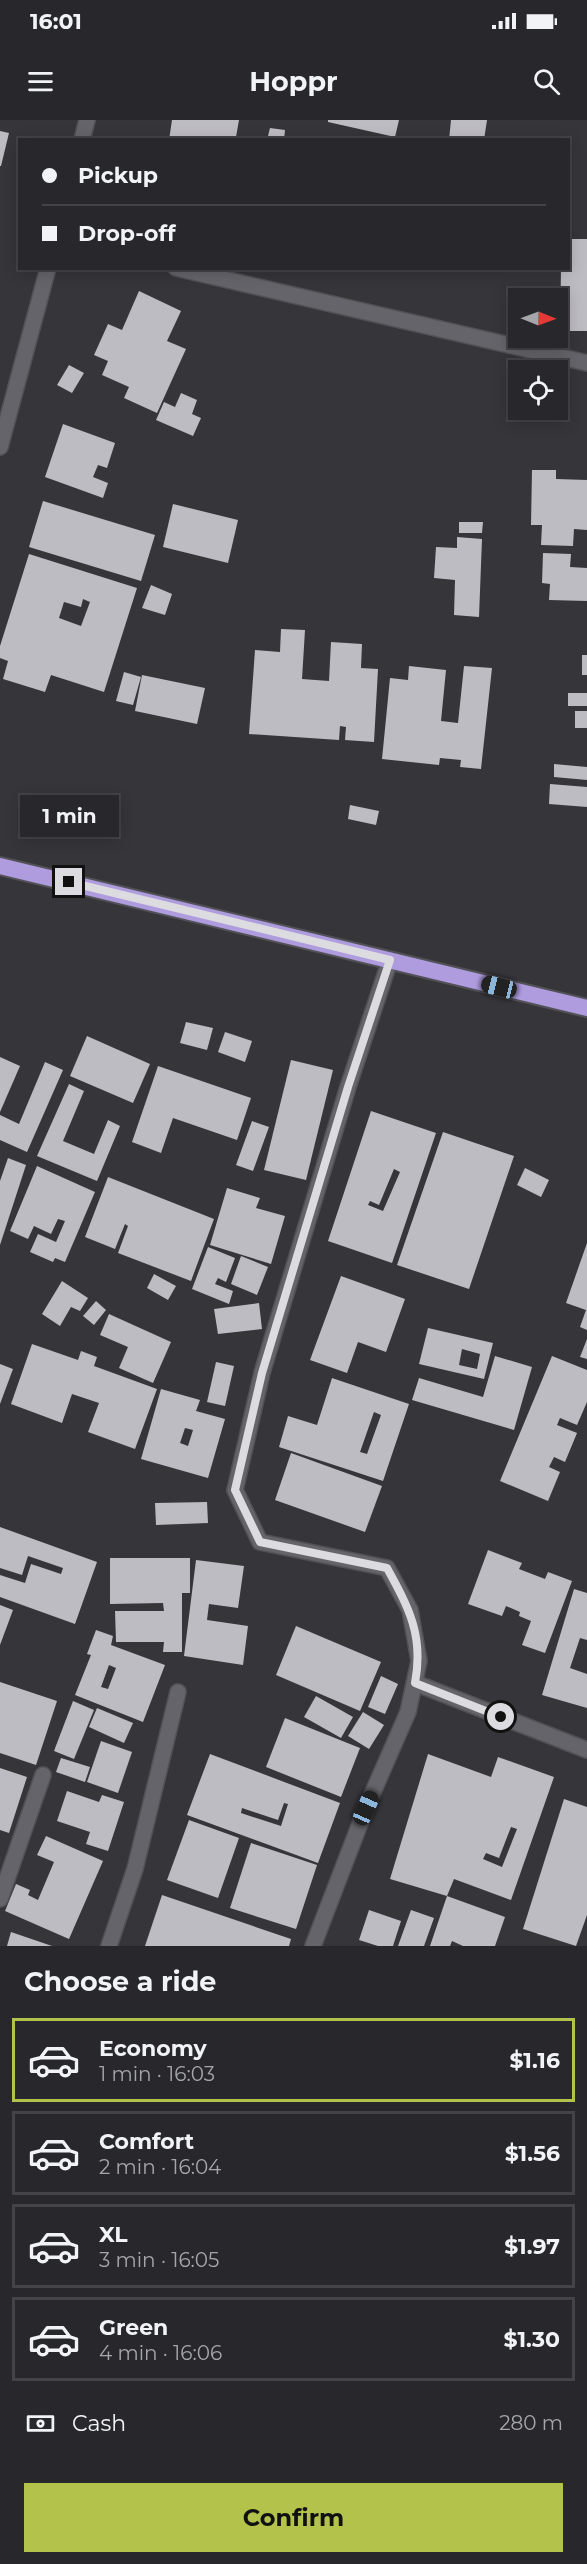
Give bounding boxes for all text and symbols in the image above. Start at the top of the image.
text: 16:01 [30,8,82,35]
icon: menu [24,65,57,98]
text: Hoppr [249,65,338,98]
icon: search [530,65,563,98]
text: Pickup [78,162,158,189]
text: Drop-off [78,220,176,247]
north arrow [508,288,568,348]
map controls [508,288,568,420]
button: locate [508,360,568,420]
callout: 1 min [20,795,118,837]
text: 1 min [42,804,97,828]
route end [55,868,82,895]
car [479,974,519,1000]
route start [487,1703,514,1730]
car [350,1788,382,1828]
text: Choose a ride [24,1965,216,1998]
icon: car [27,2033,81,2087]
text: Economy [99,2035,207,2062]
text: $1.16 [510,2047,560,2074]
text: 1 min · 16:03 [99,2062,215,2086]
icon: car [27,2126,81,2180]
text: Comfort [99,2128,194,2155]
text: $1.56 [505,2140,560,2167]
text: 2 min · 16:04 [99,2155,221,2179]
icon: car [27,2219,81,2273]
text: XL [99,2221,128,2248]
text: $1.97 [504,2233,560,2260]
text: 3 min · 16:05 [99,2248,219,2272]
icon: car [27,2312,81,2366]
text: Green [99,2314,168,2341]
text: $1.30 [504,2326,560,2353]
text: 4 min · 16:06 [99,2341,222,2365]
icon: cash [24,2407,57,2440]
text: Cash [72,2410,126,2437]
text: 280 m [499,2411,563,2435]
button: Confirm [24,2483,563,2552]

